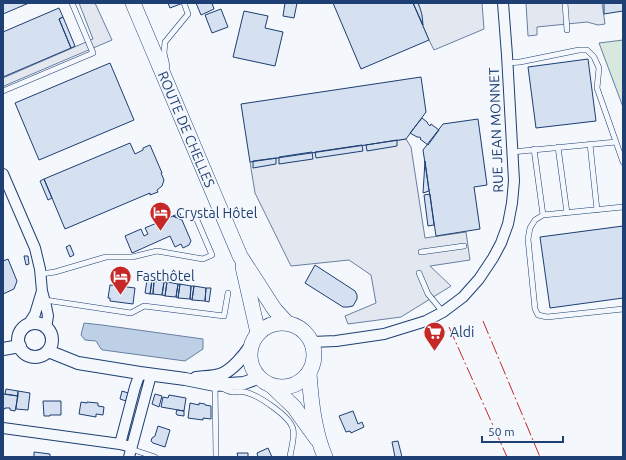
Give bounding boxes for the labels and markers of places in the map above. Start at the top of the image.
hotel icon: Crystal Hôtel [148,200,174,233]
place label: Crystal Hôtel [176,205,258,221]
hotel icon: Fasthôtel [108,263,134,296]
place label: Fasthôtel [136,268,195,284]
supermarket icon: Aldi [422,319,448,352]
place label: Aldi [450,324,474,340]

